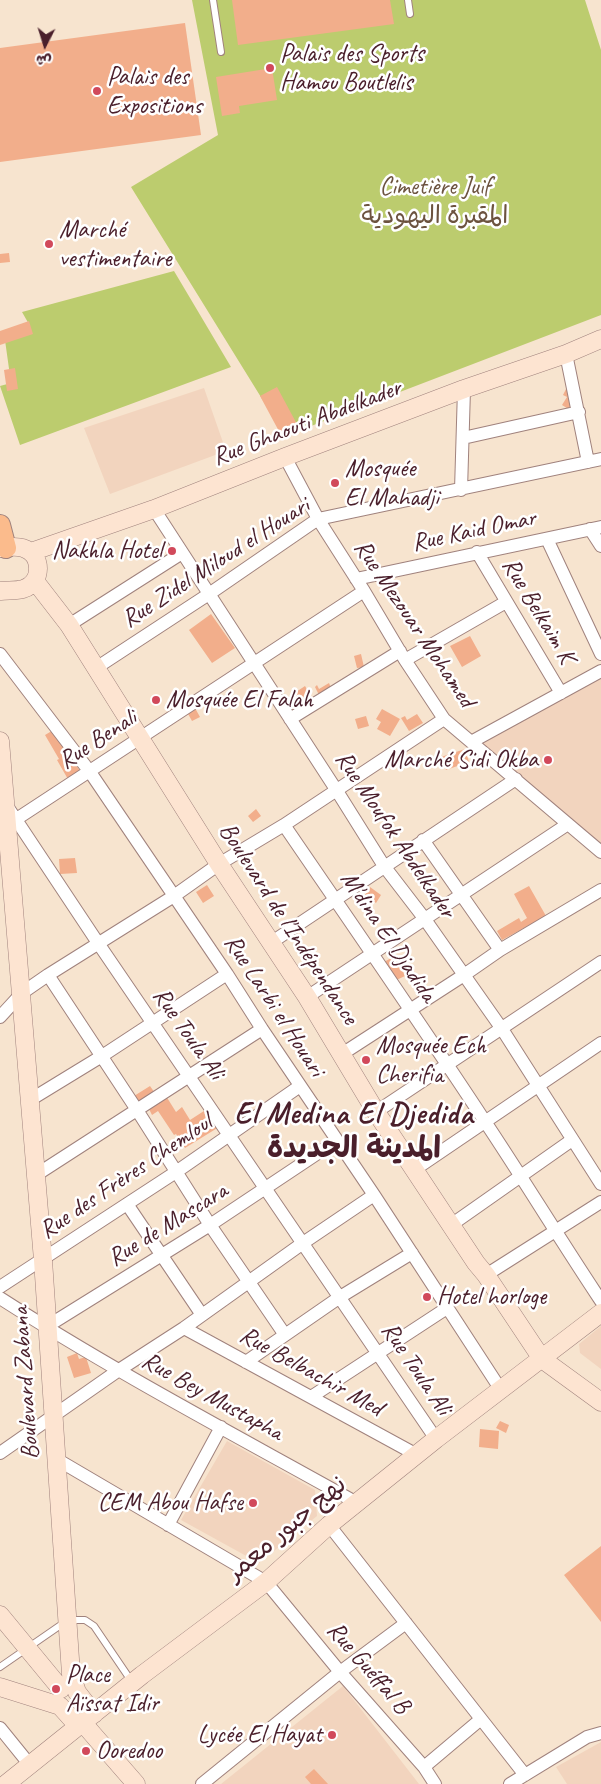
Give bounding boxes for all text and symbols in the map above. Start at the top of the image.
north arrow [20,20,70,70]
place label: Palais des Sports Hamou Boutlelis [280,39,424,98]
text: ش [35,51,52,70]
place label: Palais des Expositions [107,62,202,121]
marker: Palais des Sports Hamou Boutlelis [264,62,276,74]
marker: Palais des Expositions [91,85,103,97]
park label: Cimetière Juif المقبرة اليهودية [362,172,508,231]
place label: Marché vestimentaire [59,215,171,274]
marker: Marché vestimentaire [43,238,55,250]
street label: Rue Ghaouti Abdelkader [208,373,406,473]
place label: Mosquée El Mahadji [345,454,439,513]
marker: Mosquée El Mahadji [329,477,341,489]
street label: Rue Zidel Miloud el Houari [116,491,316,635]
street label: Rue Kaid Omar [409,503,539,559]
street label: Rue Mezouar Mohamed [347,534,481,714]
place label: Nakhla Hotel [52,536,162,566]
marker: Nakhla Hotel [166,545,178,557]
street label: Rue Belkaim K [495,553,581,669]
place label: Mosquée El Falah [166,685,313,715]
marker: Mosquée El Falah [150,694,162,706]
street label: Rue Benali [53,704,143,776]
place label: Marché Sidi Okba [384,745,538,775]
street label: Rue Moufok Abdelkader [328,746,462,924]
marker: Marché Sidi Okba [542,754,554,766]
street label: Boulevard de l'Indépendance [212,818,364,1030]
street label: M'dina El Djadida [333,866,443,1008]
street label: Rue Larbi el Houari [217,929,331,1083]
street label: Rue Toula Ali [145,982,231,1086]
place label: Mosquée Ech Cherifia [376,1031,486,1090]
marker: Mosquée Ech Cherifia [360,1054,372,1066]
district label: El Medina El Djedida المدينة الجديدة [233,1097,475,1168]
street label: Rue des Frères Chemloul [34,1108,218,1246]
street label: Rue de Mascara [103,1176,233,1274]
place label: Hotel horloge [437,1282,546,1312]
marker: Hotel horloge [421,1291,433,1303]
street label: Boulevard Zabana [6,1305,46,1461]
street label: Rue Toula Ali [374,1317,458,1421]
street label: Rue Belbachir Med [234,1320,388,1424]
street label: Rue Bey Mustapha [136,1346,288,1448]
street label: نهج جبور معمر [221,1470,353,1588]
place label: CEM Abou Hafse [98,1488,243,1518]
marker: CEM Abou Hafse [247,1497,259,1509]
street label: Rue Guéffal B [320,1616,416,1720]
place label: Place Aïssat Idir [66,1660,159,1719]
marker: Place Aïssat Idir [50,1683,62,1695]
place label: Lycée El Hayat [197,1720,322,1750]
marker: Lycée El Hayat [326,1729,338,1741]
place label: Ooredoo [96,1736,162,1766]
marker: Ooredoo [80,1745,92,1757]

